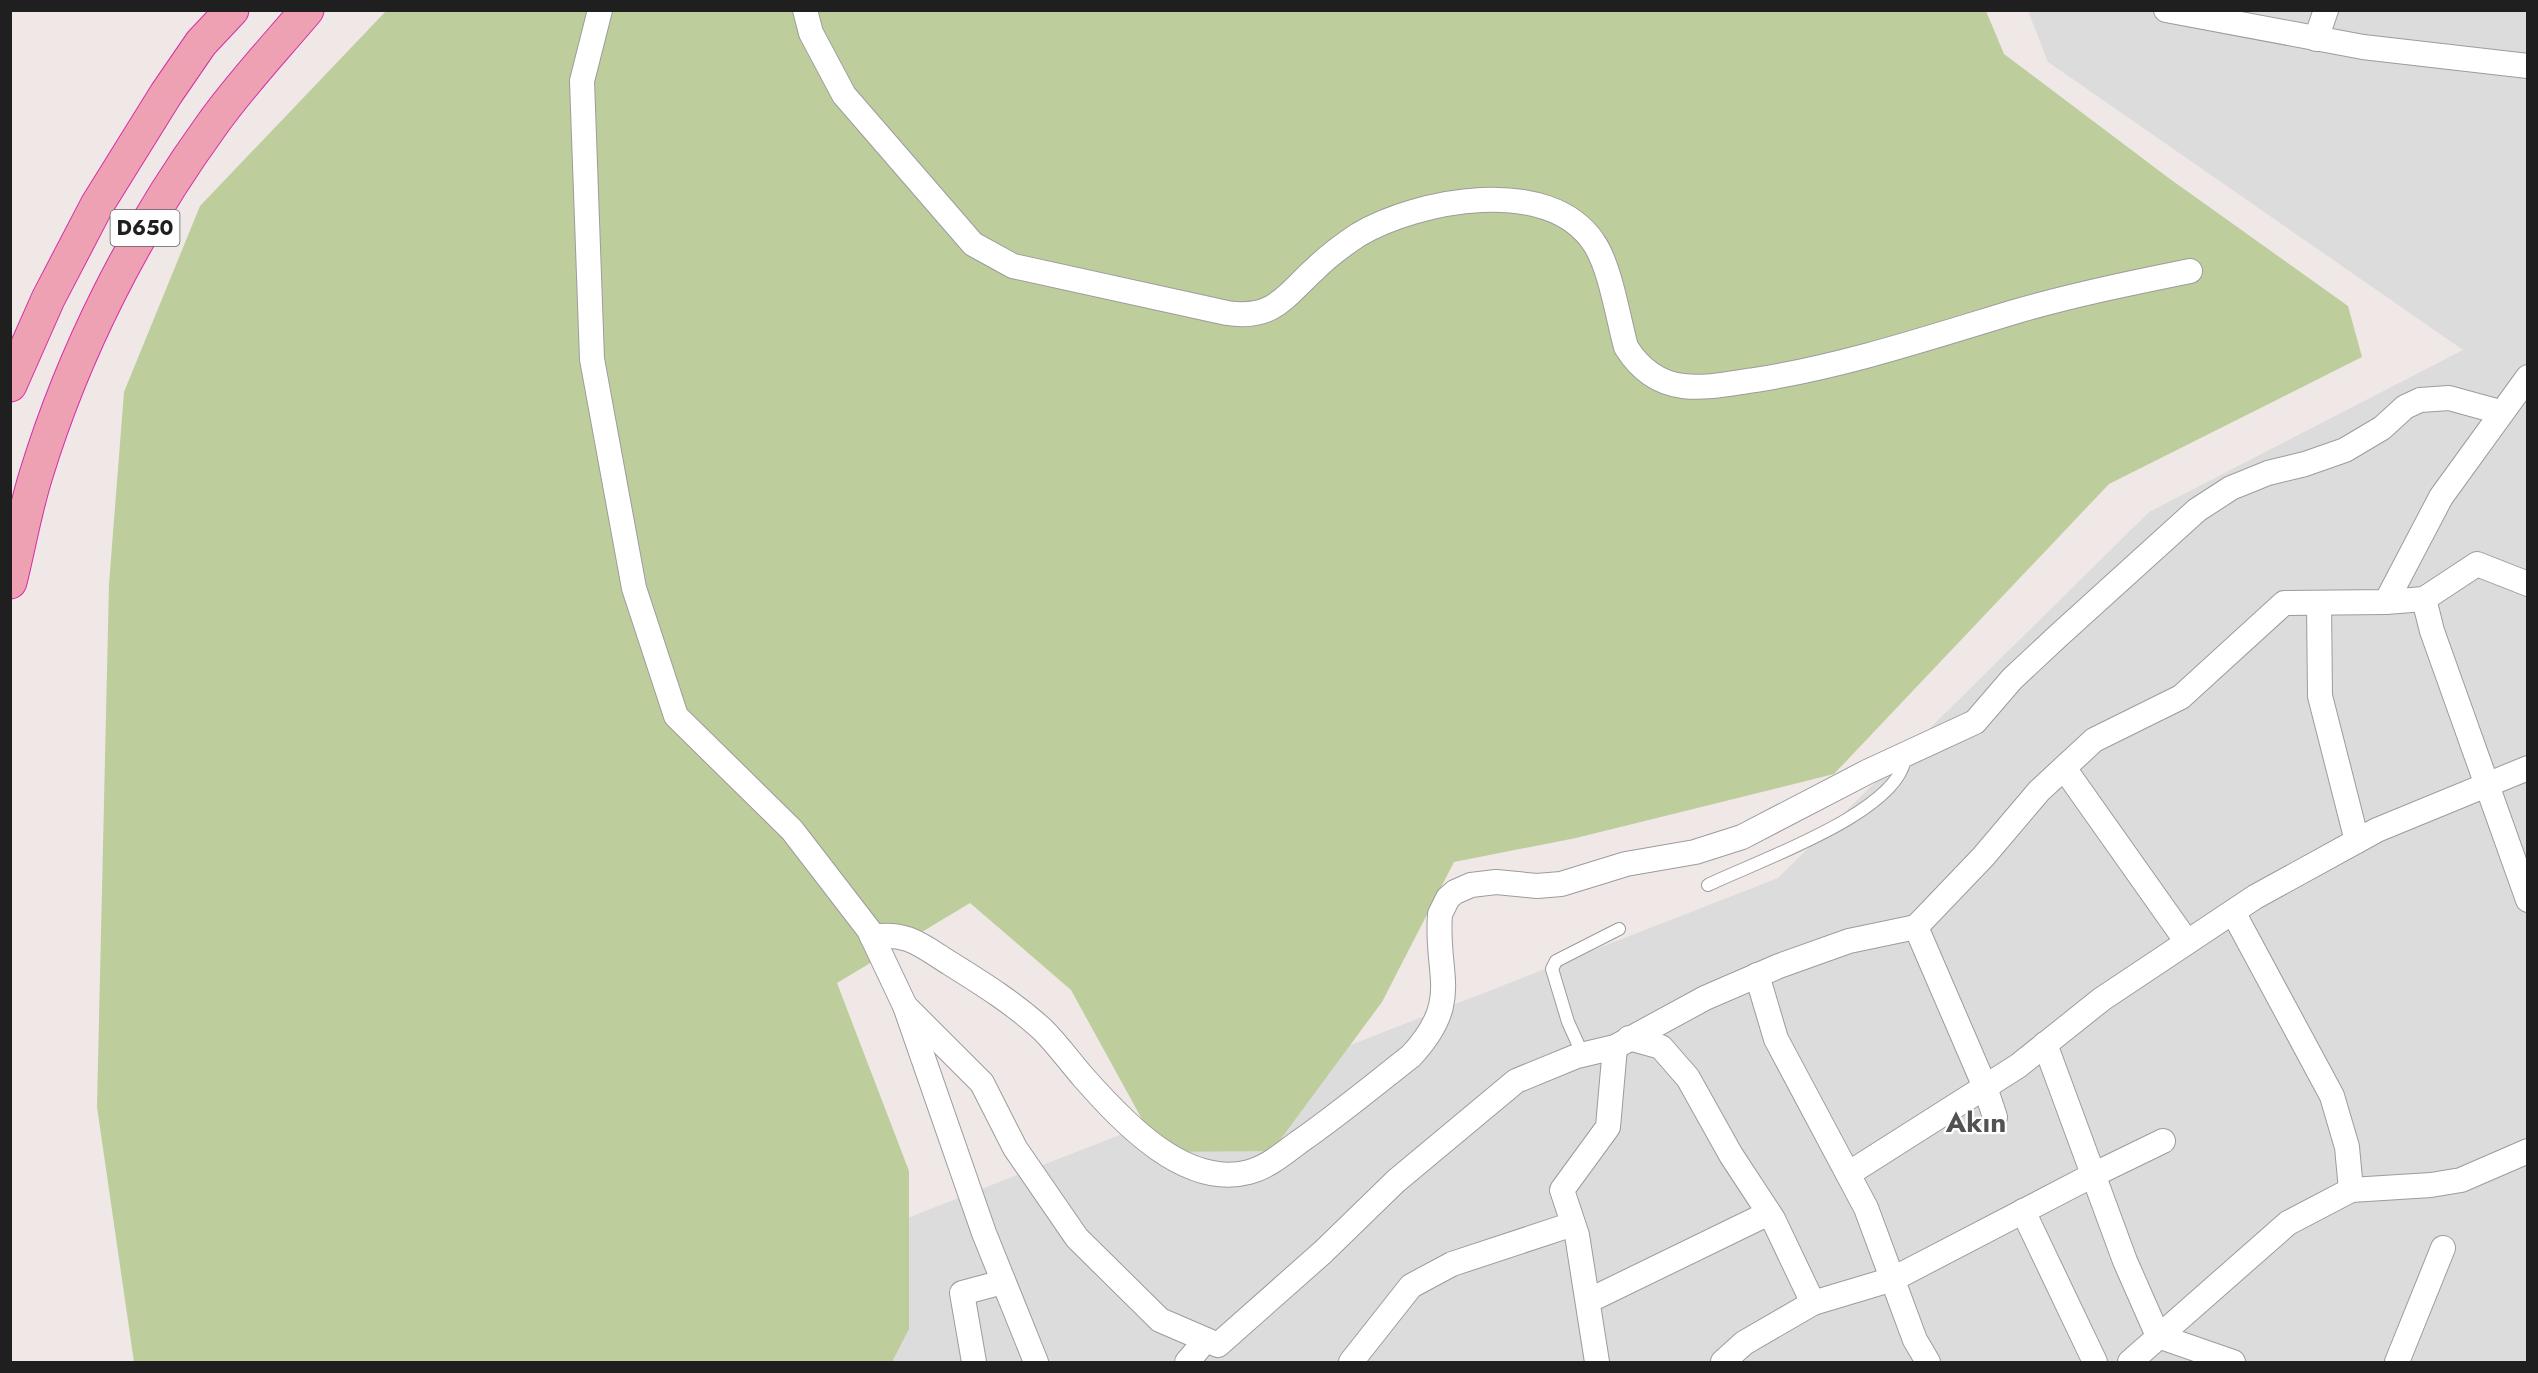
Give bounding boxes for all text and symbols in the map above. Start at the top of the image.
road number: D650 [110,210,180,246]
district label: Akın [1945,1102,2006,1143]

